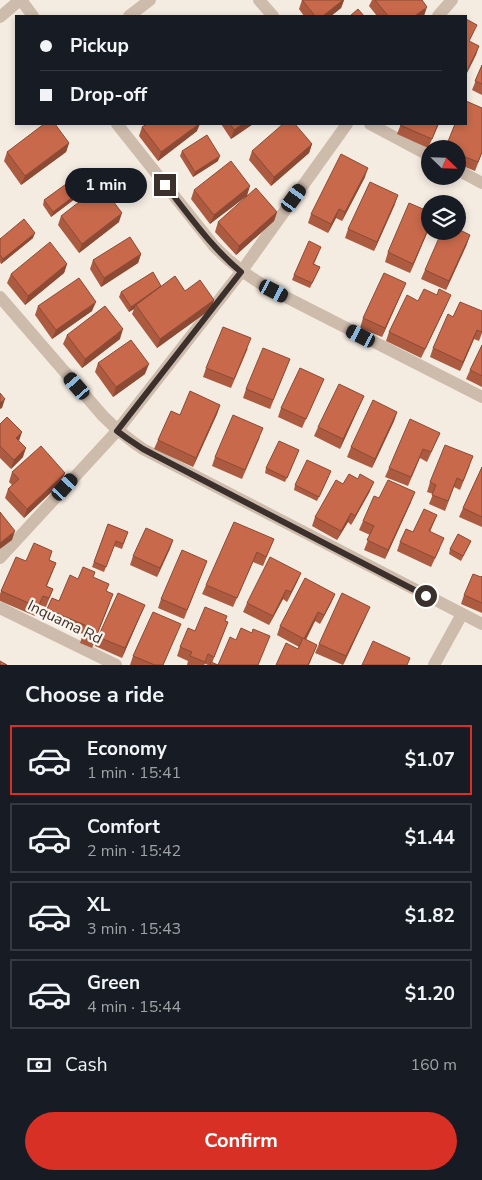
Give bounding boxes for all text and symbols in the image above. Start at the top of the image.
text: Pickup [70,33,129,59]
text: Drop-off [70,82,147,108]
north arrow [421,140,466,185]
map controls [421,140,466,240]
callout: 1 min [65,168,148,202]
text: 1 min [85,174,127,196]
route end [154,174,176,196]
car [279,181,308,215]
button: layers [421,195,466,240]
car [257,278,290,304]
car [344,323,377,349]
car [61,370,92,402]
car [49,471,80,503]
route start [415,585,437,607]
street label: Inquama Rd [24,595,106,649]
text: Choose a ride [25,680,164,710]
text: Economy [87,736,167,762]
icon: car [27,738,72,783]
text: $1.07 [405,747,455,773]
text: 1 min · 15:41 [87,762,181,784]
text: Comfort [87,814,160,840]
icon: car [27,816,72,861]
text: $1.44 [405,825,455,851]
text: 2 min · 15:42 [87,840,181,862]
text: XL [87,892,110,918]
icon: car [27,894,72,939]
text: $1.82 [405,903,455,929]
text: 3 min · 15:43 [87,918,181,940]
text: Green [87,970,140,996]
icon: car [27,972,72,1017]
text: $1.20 [405,981,455,1007]
text: 4 min · 15:44 [87,996,181,1018]
icon: cash [25,1051,53,1079]
text: Cash [65,1052,107,1078]
text: 160 m [410,1054,457,1076]
button: Confirm [25,1112,457,1170]

